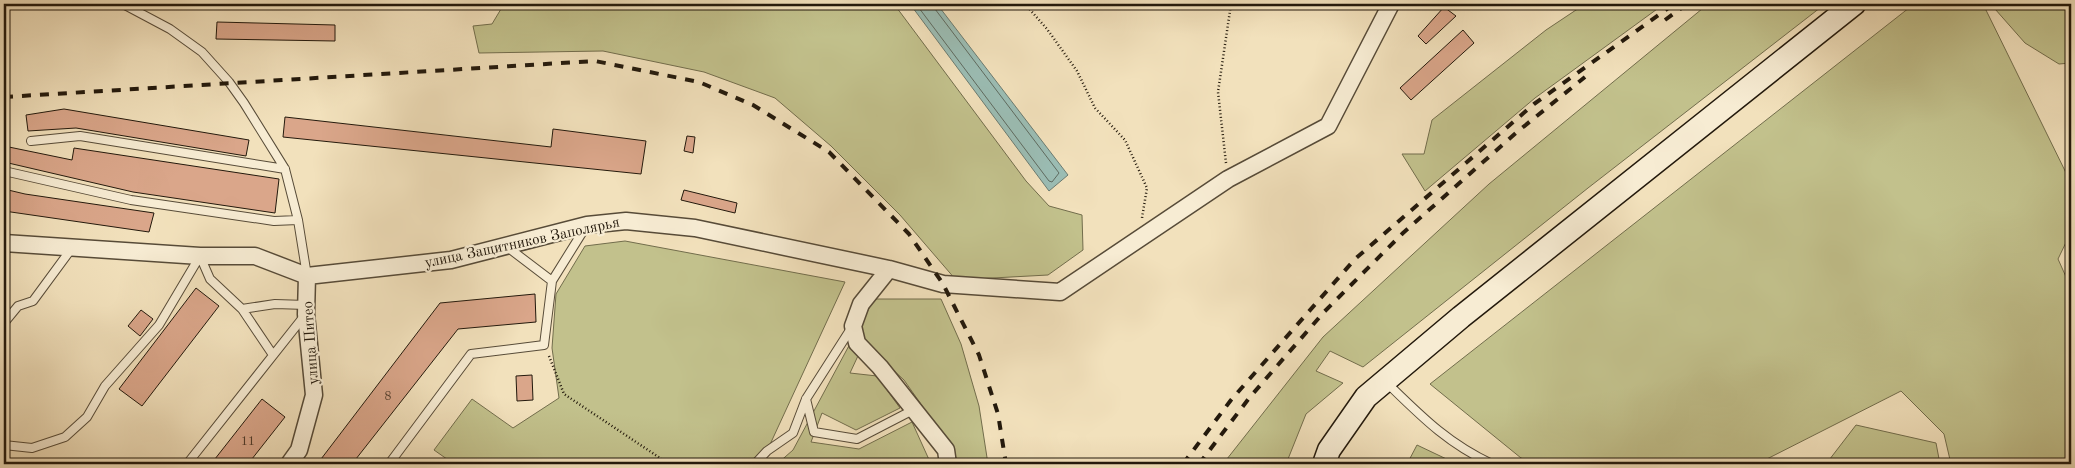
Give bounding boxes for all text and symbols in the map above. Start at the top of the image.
street label: улица Защитников Заполярья [423,215,621,271]
street label: улица Питео [301,301,322,385]
house number: 8 [385,391,392,403]
house number: 11 [241,436,255,448]

